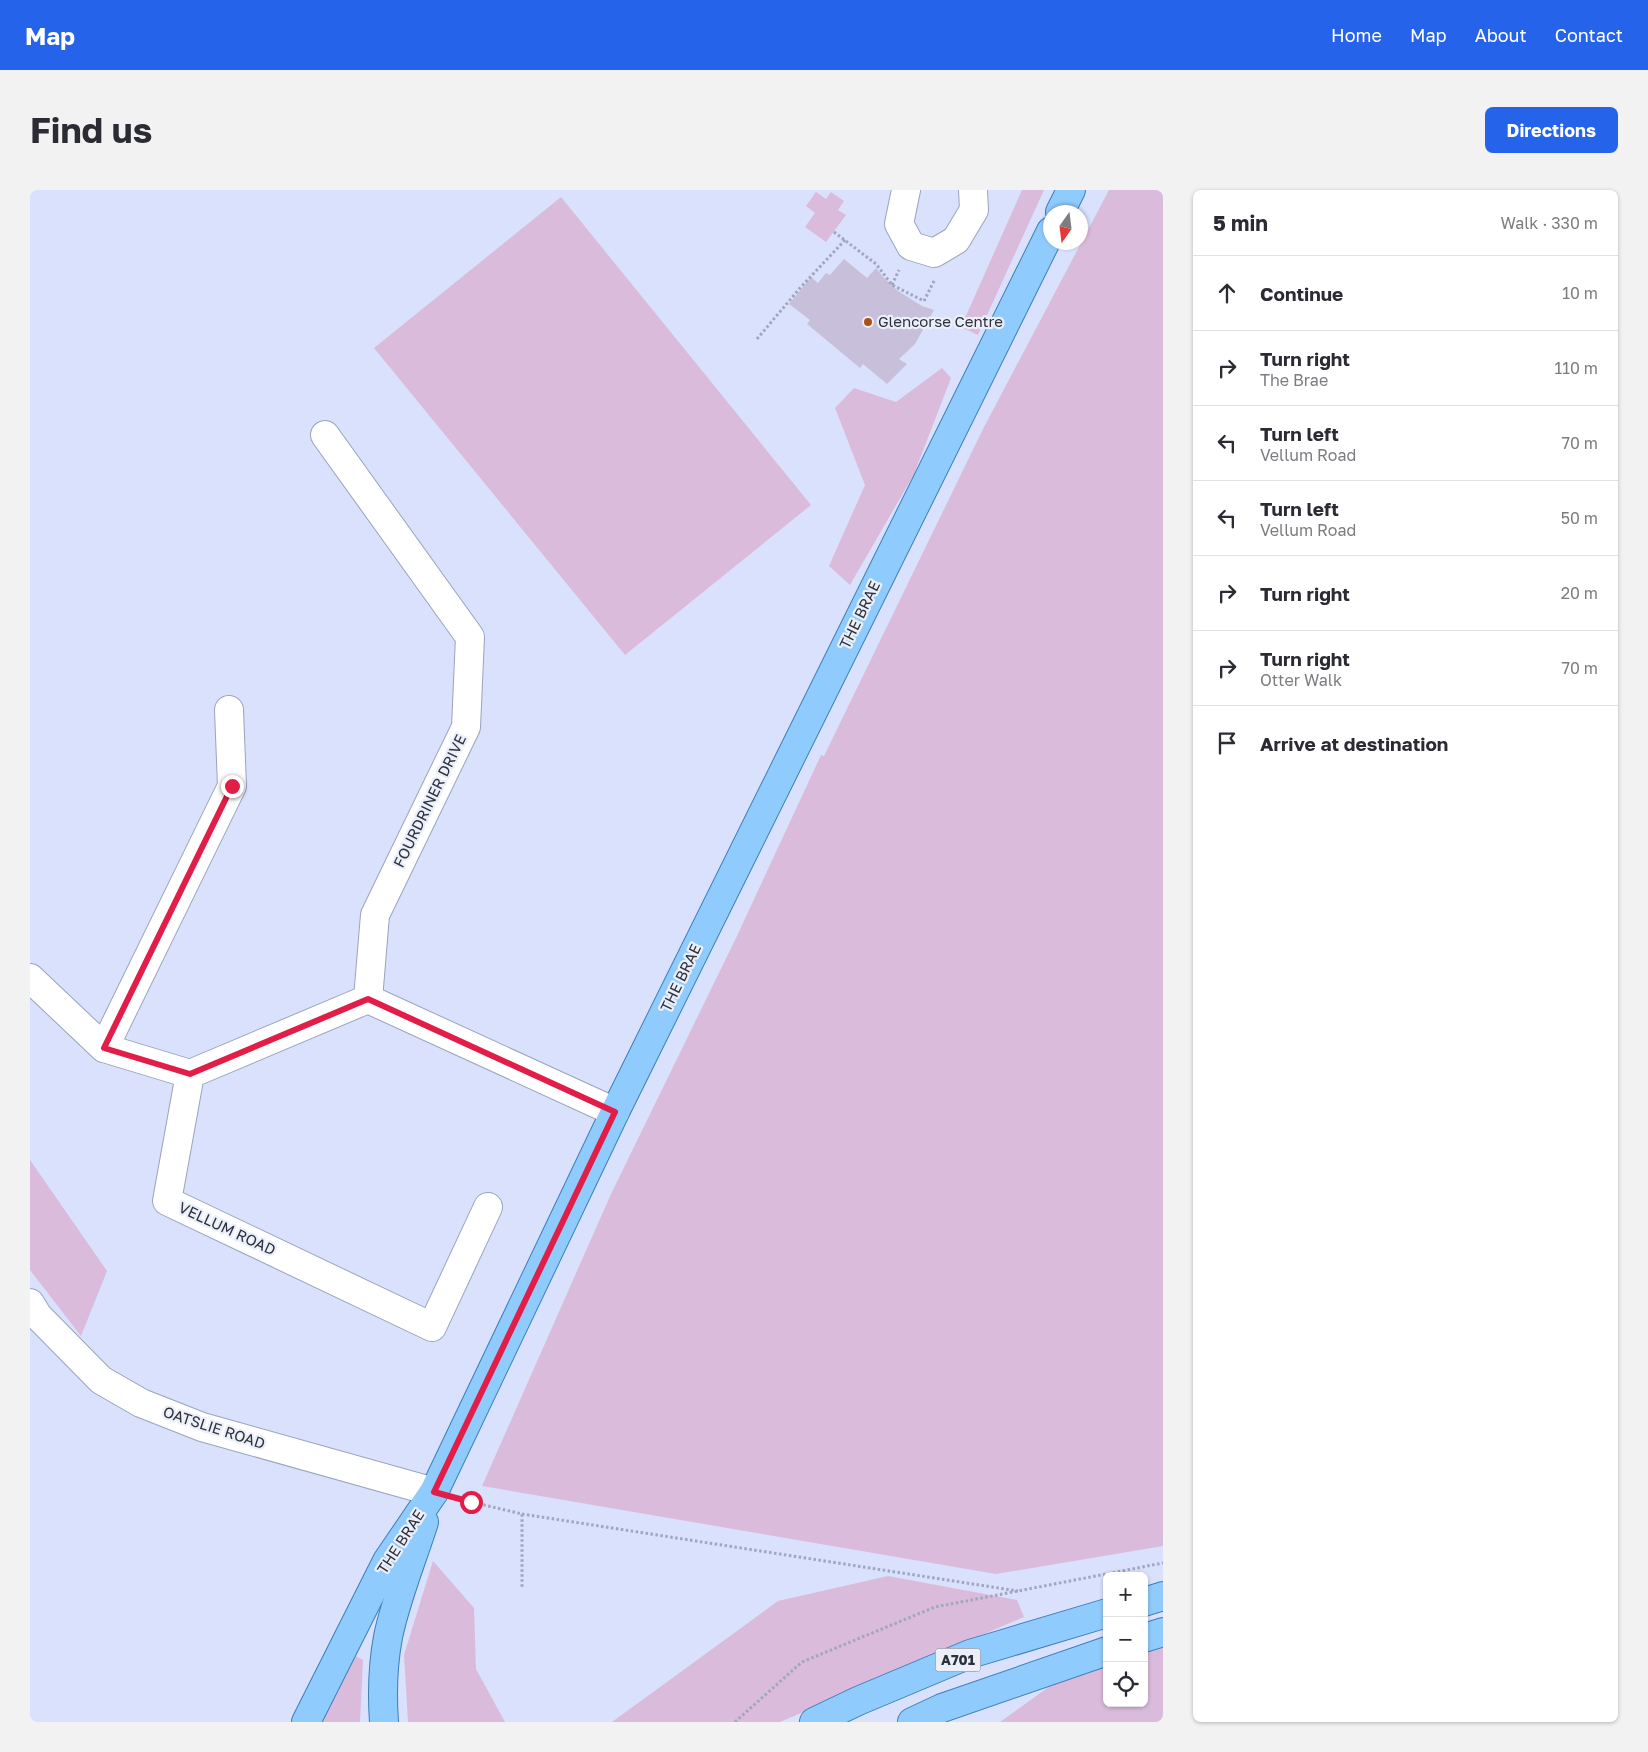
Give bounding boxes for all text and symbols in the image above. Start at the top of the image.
text: Map [25,21,75,50]
text: Home [1331,24,1382,46]
text: Map [1410,24,1447,46]
text: About [1475,24,1527,46]
text: Contact [1555,24,1623,46]
button: Directions [1485,107,1618,153]
text: Find us [30,109,152,151]
north arrow [1043,205,1088,250]
text: 5 min [1213,210,1268,236]
text: Walk · 330 m [1500,213,1598,233]
icon: ahead [1213,279,1241,307]
text: Continue [1260,282,1343,305]
text: 10 m [1562,283,1598,303]
place label: Glencorse Centre [878,312,1003,330]
marker: Glencorse Centre [862,316,874,328]
text: Turn right [1260,347,1350,370]
icon: right [1213,354,1241,382]
text: 110 m [1554,358,1598,378]
text: The Brae [1260,370,1328,390]
text: Turn left [1260,422,1339,445]
icon: left [1213,429,1241,457]
text: 70 m [1561,433,1598,453]
text: Vellum Road [1260,445,1356,465]
text: Turn left [1260,497,1339,520]
icon: left [1213,504,1241,532]
text: 50 m [1561,508,1598,528]
text: Vellum Road [1260,520,1356,540]
street label: THE BRAE [835,578,883,651]
icon: right [1213,579,1241,607]
text: Turn right [1260,582,1350,605]
text: 20 m [1561,583,1598,603]
text: Turn right [1260,647,1350,670]
icon: right [1213,654,1241,682]
text: 70 m [1561,658,1598,678]
text: Otter Walk [1260,670,1342,690]
icon: arrive [1213,729,1241,757]
street label: FOURDRINER DRIVE [389,731,469,870]
text: Arrive at destination [1260,732,1448,755]
route end [221,775,244,798]
street label: THE BRAE [656,941,704,1014]
street label: VELLUM ROAD [176,1198,279,1258]
street label: OATSLIE ROAD [161,1402,268,1452]
route start [460,1491,483,1514]
street label: THE BRAE [373,1506,428,1577]
map controls [1103,1572,1148,1707]
button: + [1103,1572,1148,1617]
button: − [1103,1617,1148,1662]
road number: A701 [936,1648,980,1672]
button: locate [1103,1662,1148,1707]

